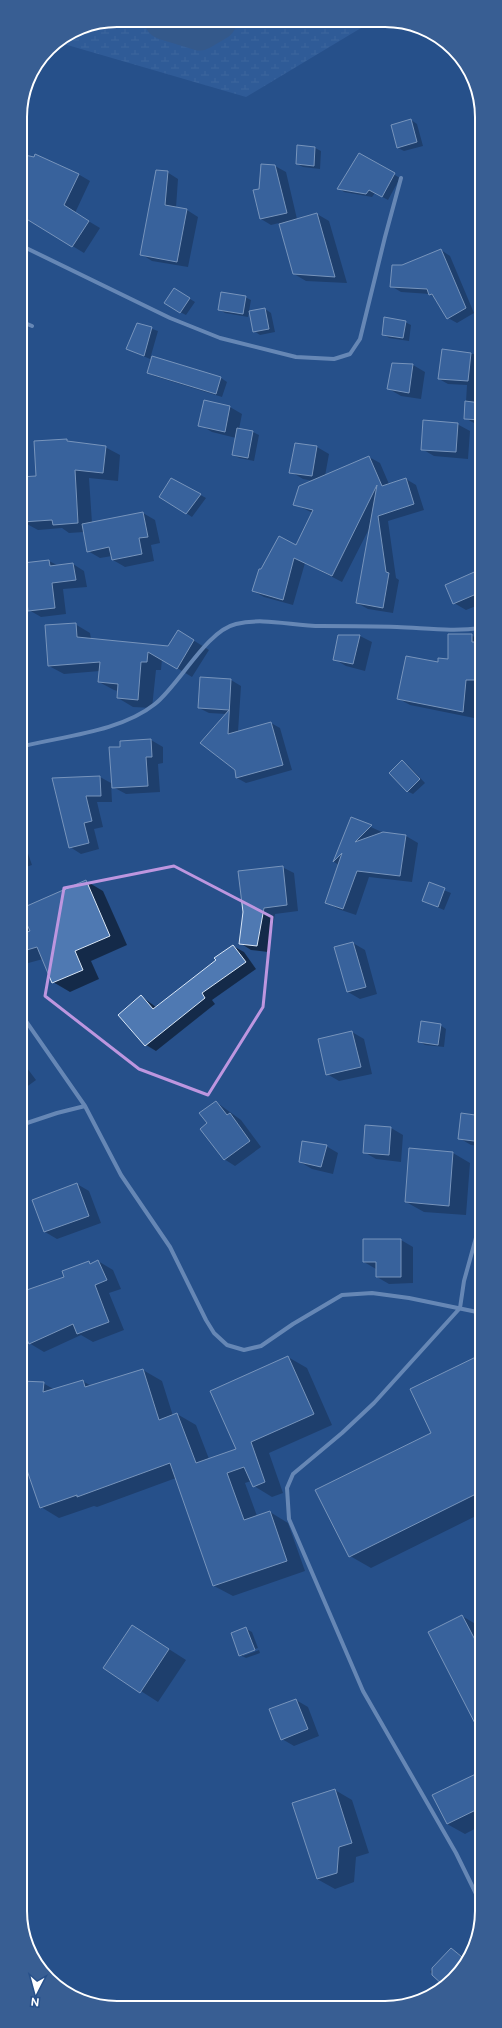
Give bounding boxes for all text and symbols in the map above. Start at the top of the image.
north arrow [16,1972,56,2012]
text: N [30,1996,40,2008]

